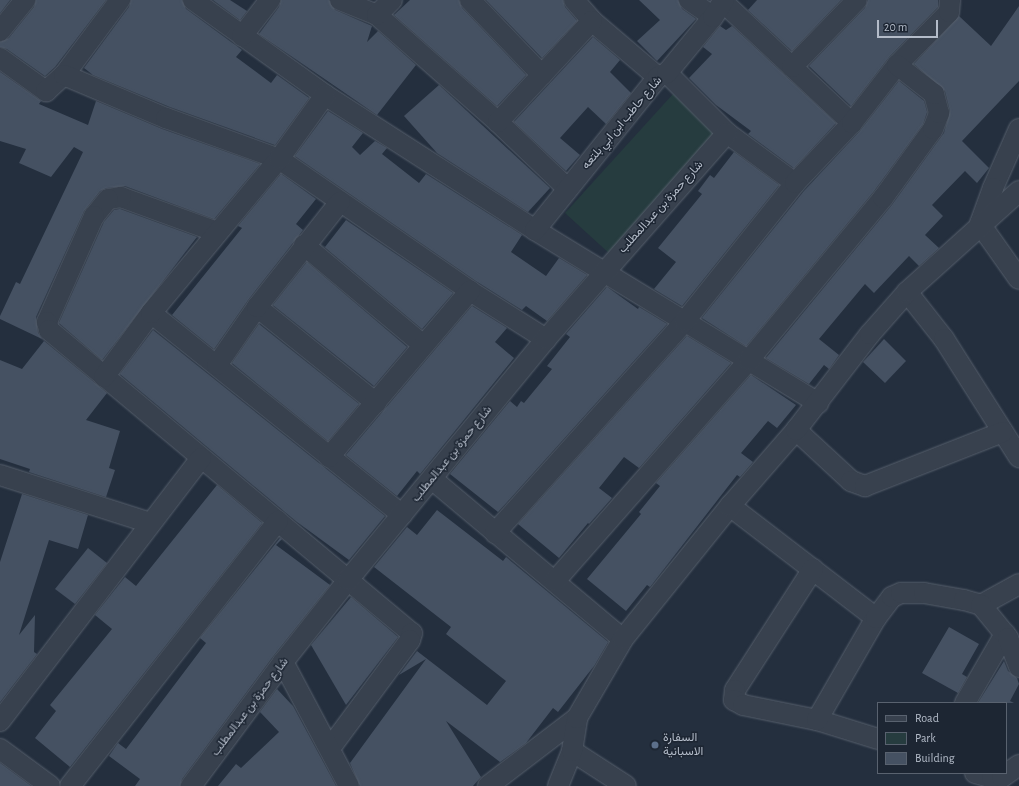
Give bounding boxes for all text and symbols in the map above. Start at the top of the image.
scale bar [879,12,940,38]
text: 20 m [884,21,907,33]
street label: شارع حاطب ابن ابي بلتعه [579,74,665,172]
street label: شارع حمزة بن عبدالمطلب [616,158,706,256]
street label: شارع حمزة بن عبدالمطلب [409,403,495,505]
street label: شارع حمزة بن عبدالمطلب [208,655,292,759]
legend [877,702,1007,774]
text: Road [915,712,939,724]
place label: السفارة الاسبانية [663,731,703,759]
text: Park [915,732,936,744]
marker: السفارة الاسبانية [650,740,660,750]
text: Building [915,752,955,764]

